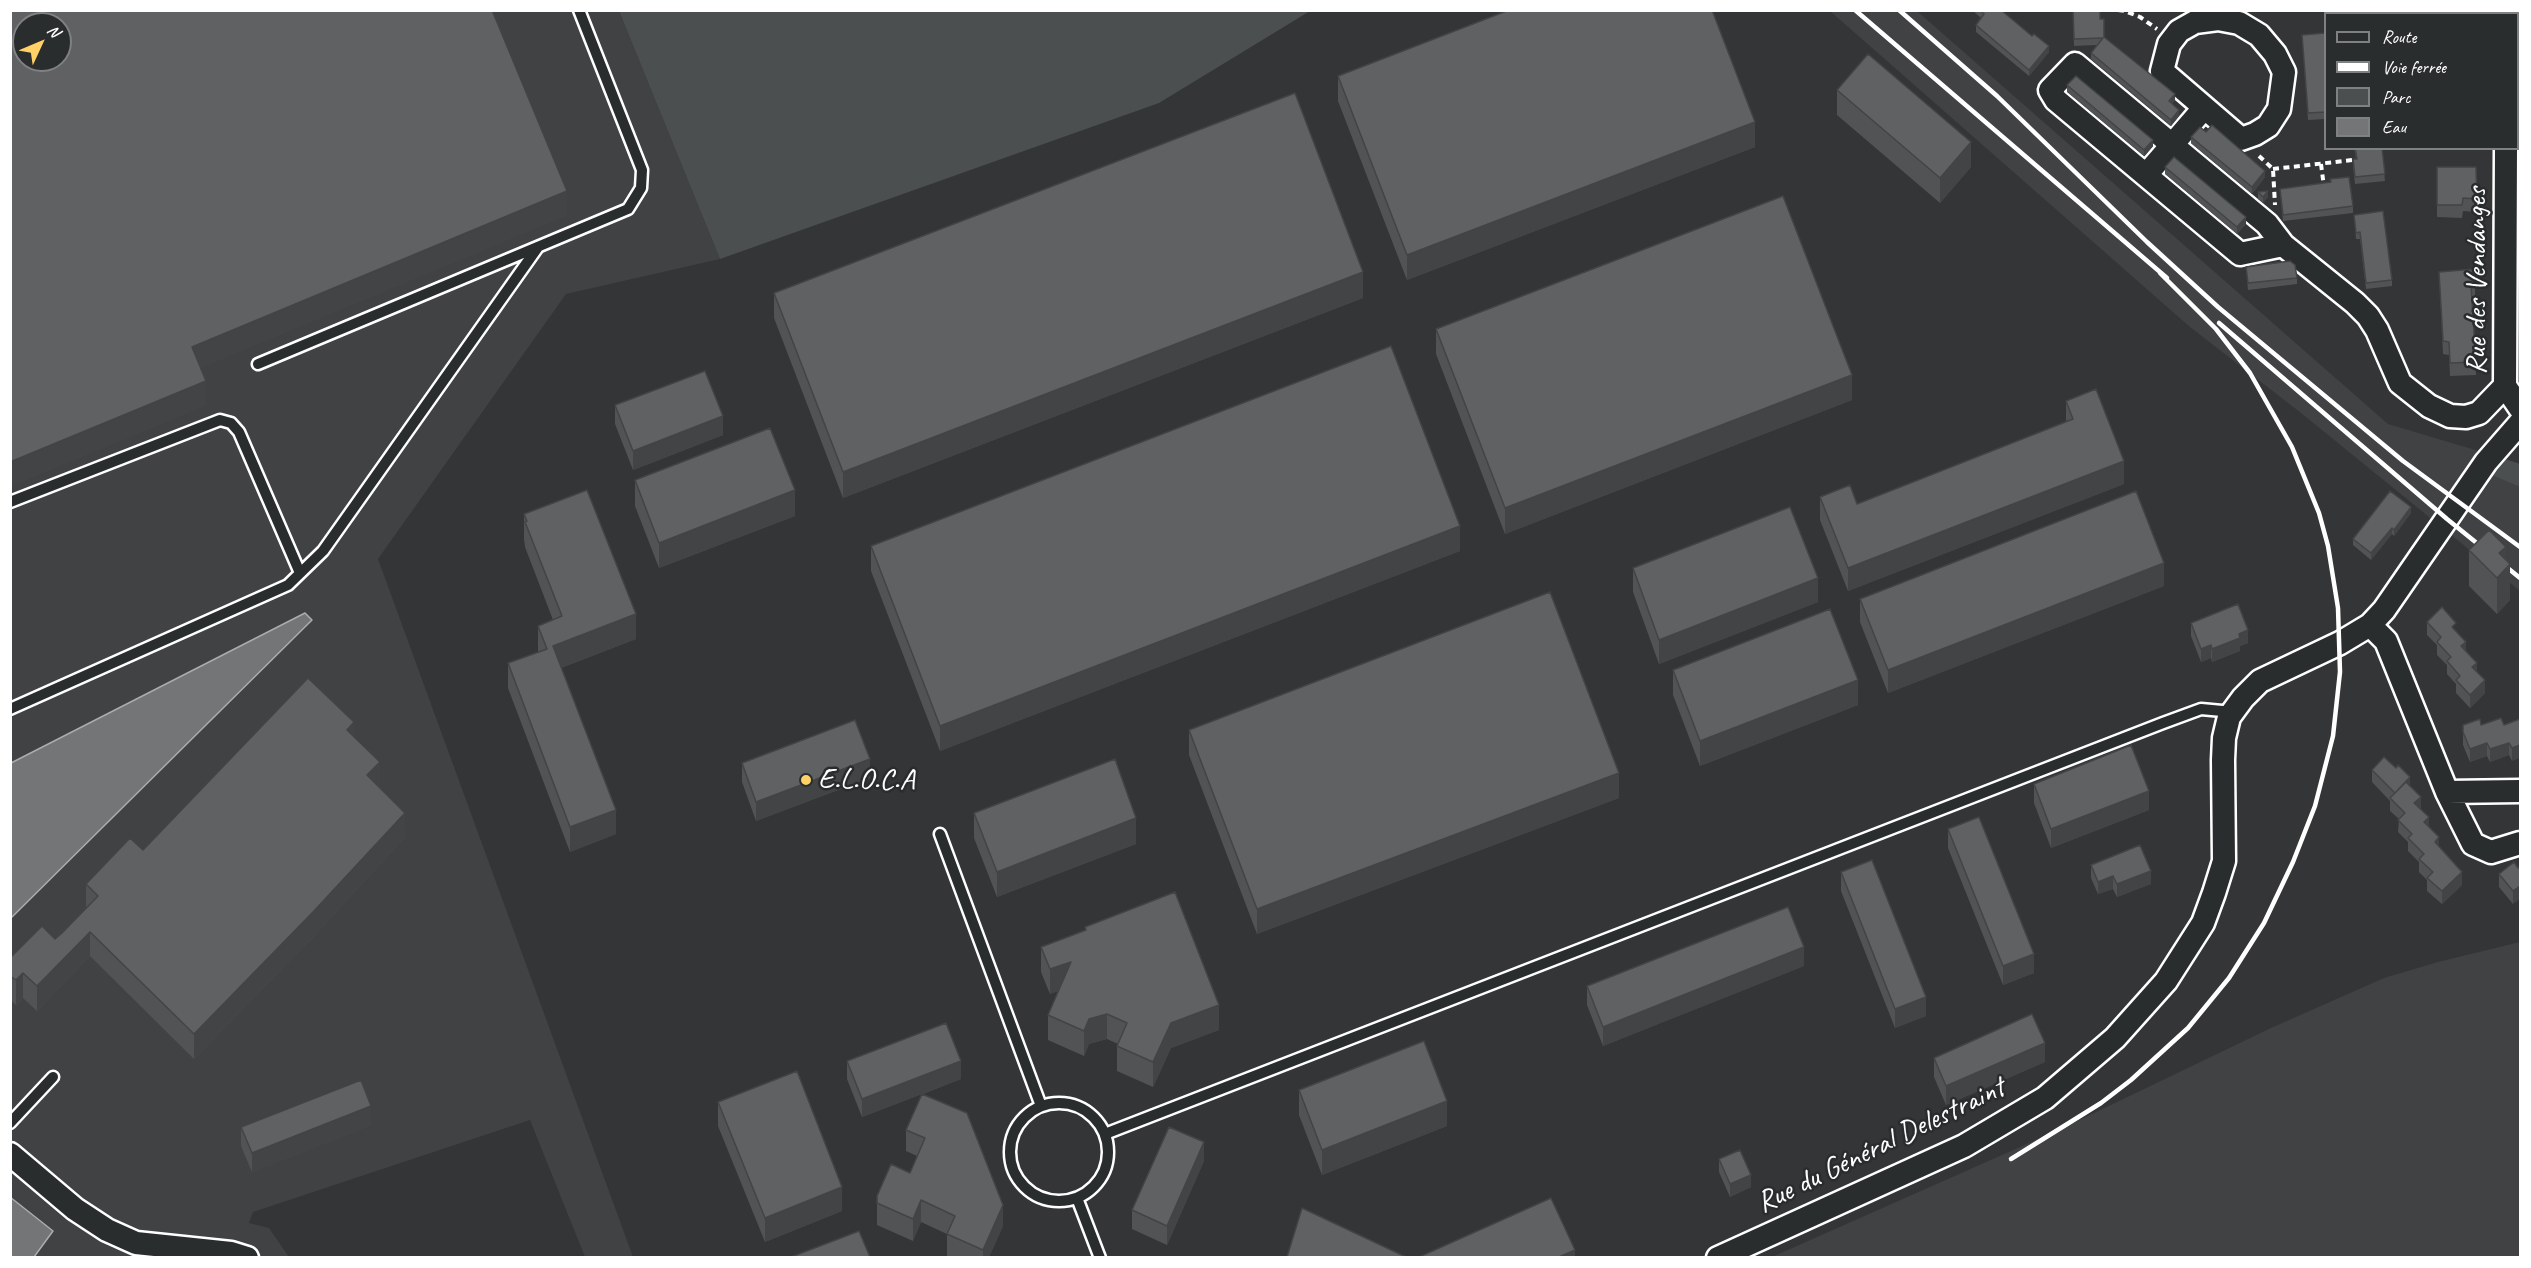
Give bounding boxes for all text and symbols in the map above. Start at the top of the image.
north arrow [12,12,72,72]
legend [2324,12,2519,150]
text: N [43,20,64,41]
text: Route [2382,26,2416,48]
text: Voie ferrée [2382,56,2446,78]
text: Parc [2382,86,2410,108]
text: Eau [2382,116,2406,138]
street label: Rue des Vendanges [2459,187,2495,375]
place label: E.L.O.C.A [818,762,915,798]
marker: E.L.O.C.A [799,773,813,787]
street label: Rue du Général Delestraint [1751,1070,2011,1222]

